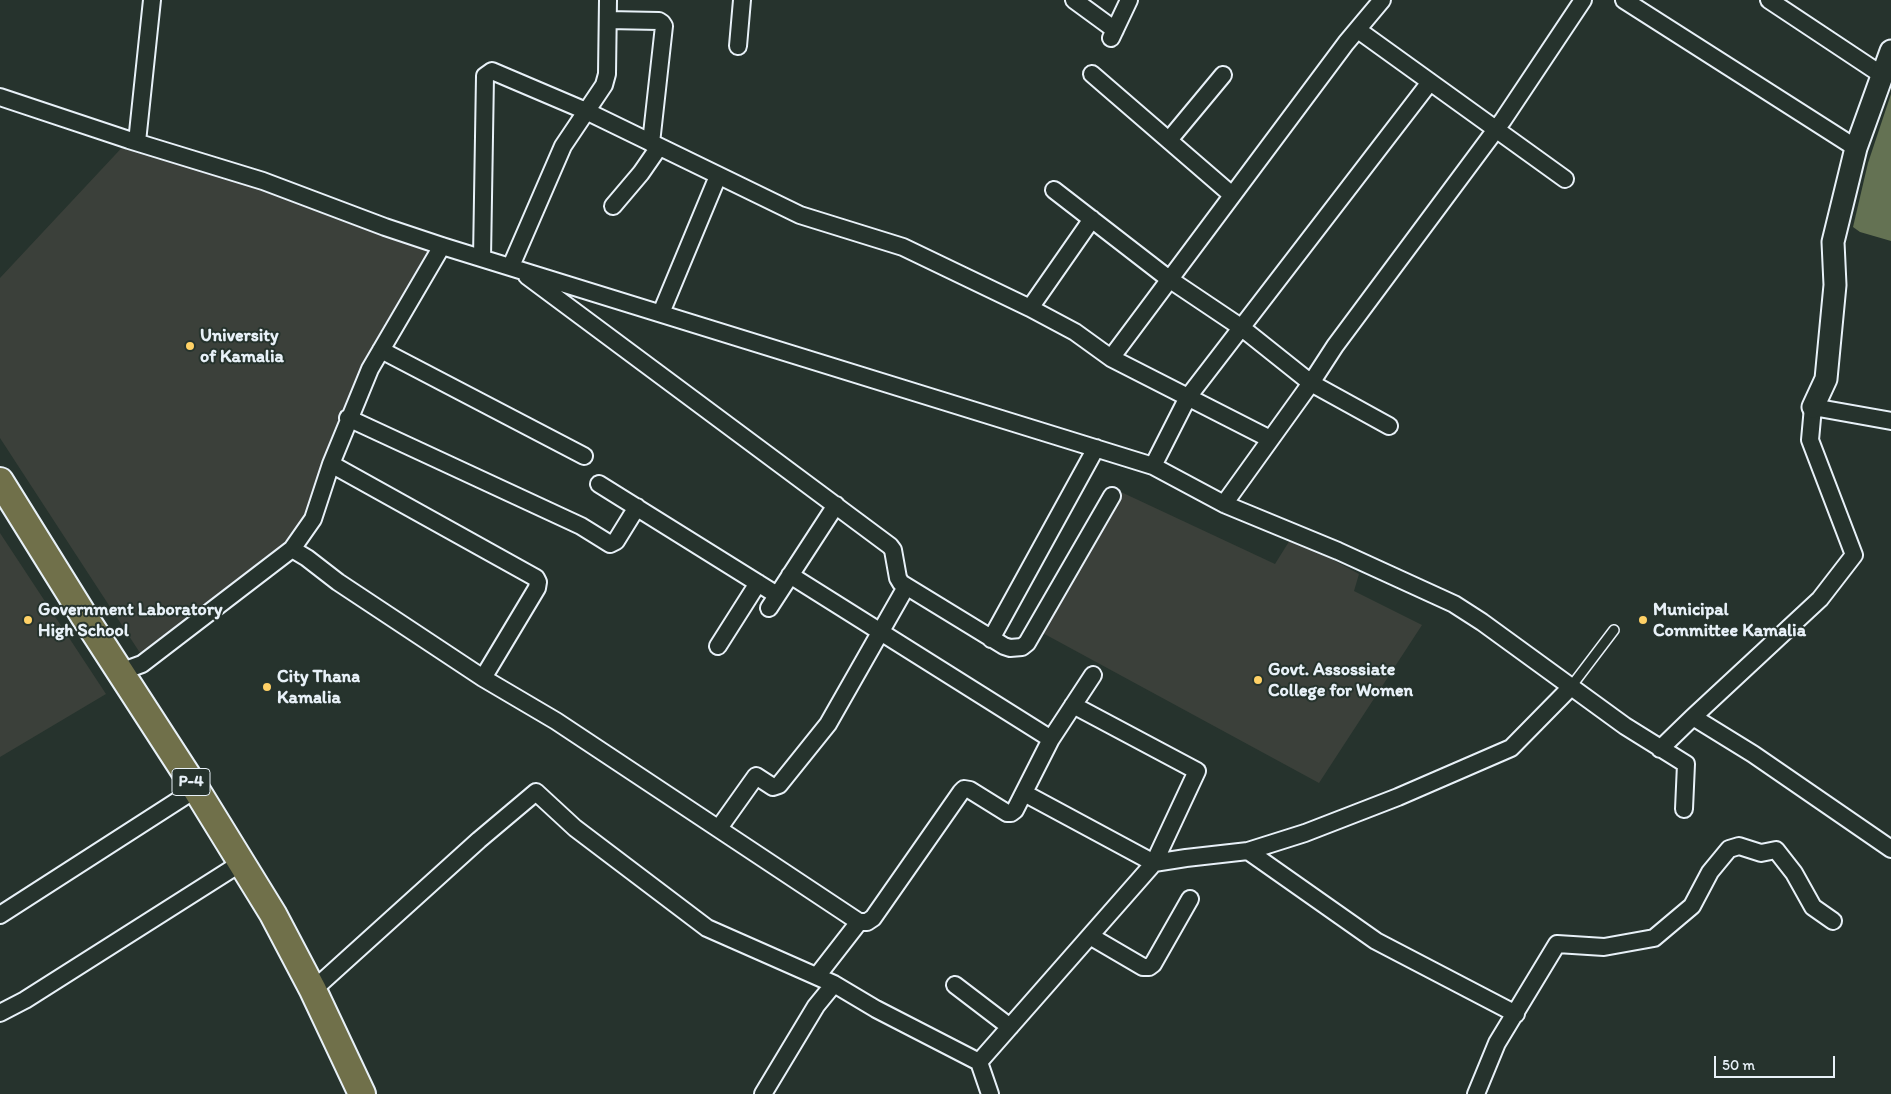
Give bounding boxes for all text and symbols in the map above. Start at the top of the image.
place label: University of Kamalia [200,325,284,368]
marker: University of Kamalia [184,340,196,352]
place label: Government Laboratory High School [38,599,222,642]
place label: Municipal Committee Kamalia [1653,599,1806,642]
marker: Government Laboratory High School [22,614,34,626]
marker: Municipal Committee Kamalia [1637,614,1649,626]
place label: Govt. Assossiate College for Women [1268,659,1413,702]
place label: City Thana Kamalia [277,666,360,709]
marker: Govt. Assossiate College for Women [1252,674,1264,686]
marker: City Thana Kamalia [261,681,273,693]
road number: P-4 [172,769,210,796]
scale bar [1716,1046,1837,1078]
text: 50 m [1722,1056,1755,1074]

